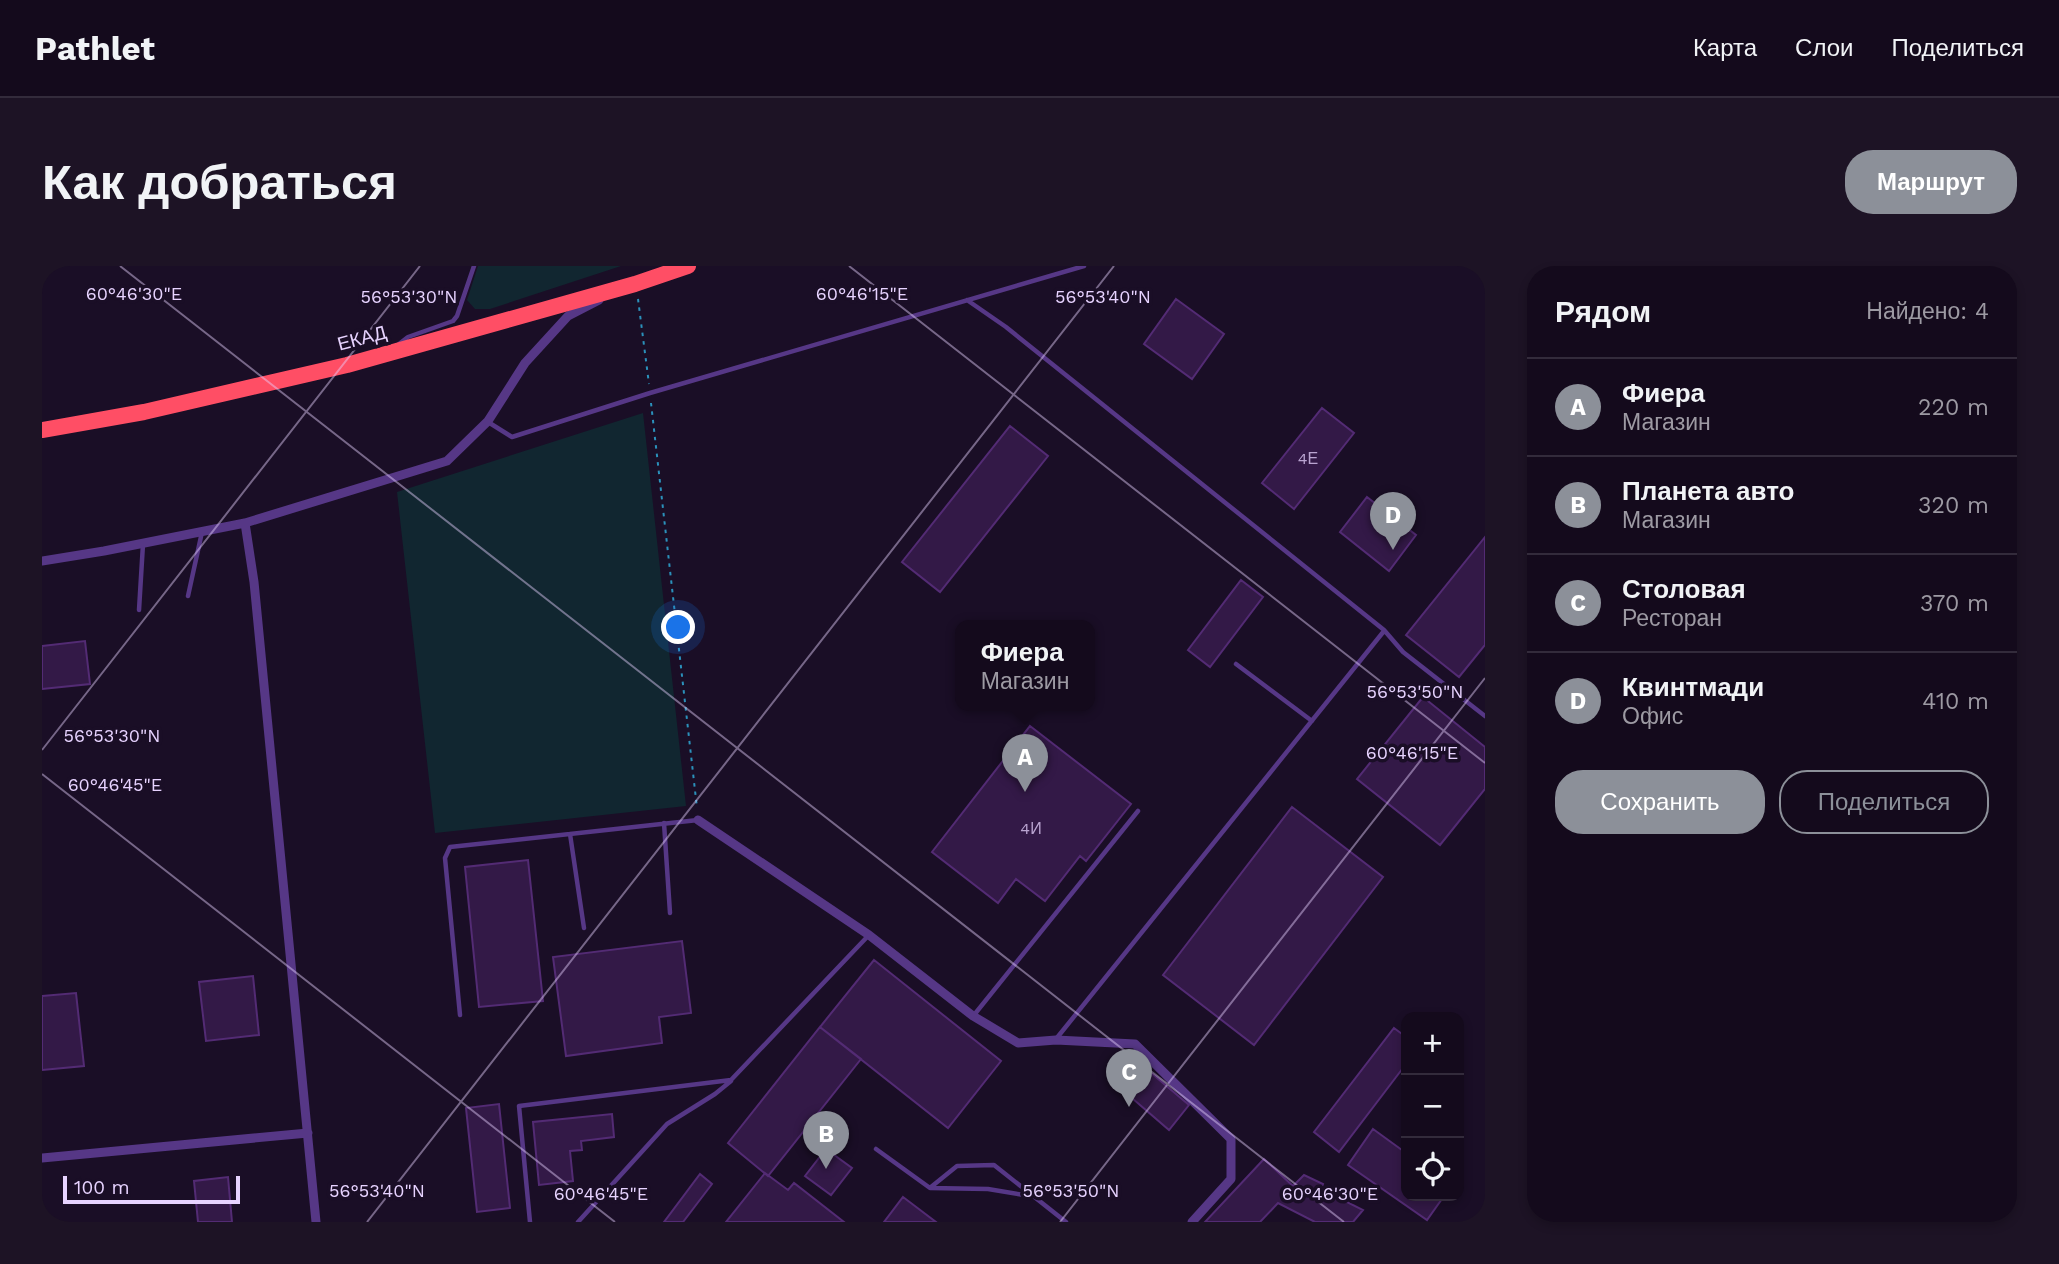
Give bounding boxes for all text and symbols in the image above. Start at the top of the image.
text: Pathlet [35,29,155,68]
text: Карта [1693,34,1757,62]
text: Слои [1795,34,1853,62]
text: Поделиться [1891,34,2024,62]
button: Маршрут [1845,150,2017,214]
text: Как добраться [42,153,397,211]
text: 60°46'30"E [86,283,182,304]
text: 60°46'15"E [816,283,908,304]
text: 56°53'30"N [360,286,458,307]
text: 56°53'40"N [1055,286,1151,307]
text: Рядом [1555,294,1651,329]
text: Найдено: 4 [1866,298,1989,325]
street label: ЕКАД [335,320,389,356]
text: Фиера [1622,378,1705,408]
text: A [1570,394,1586,421]
text: 220 m [1918,394,1989,421]
text: Магазин [1622,409,1711,436]
house number: 4Е [1298,449,1318,468]
text: Планета авто [1622,476,1795,506]
pin: D [1370,492,1416,550]
text: B [1570,492,1586,519]
text: 320 m [1918,492,1989,519]
text: Магазин [1622,507,1711,534]
text: Столовая [1622,574,1746,604]
text: C [1570,590,1586,617]
text: 370 m [1920,590,1989,617]
text: Ресторан [1622,605,1722,632]
your location [661,610,695,644]
popup [955,620,1095,711]
text: Фиера [981,637,1064,667]
text: Магазин [981,668,1069,695]
text: Квинтмади [1622,672,1764,702]
text: 56°53'50"N [1366,681,1464,702]
text: D [1570,688,1586,715]
text: 410 m [1922,688,1989,715]
text: Офис [1622,703,1683,730]
text: 56°53'30"N [63,725,161,746]
pin: A [1002,734,1048,792]
text: 60°46'15"E [1366,742,1458,763]
button: Сохранить [1555,770,1765,834]
button: Поделиться [1779,770,1989,834]
text: 60°46'45"E [68,774,162,795]
house number: 4И [1020,819,1042,838]
map controls [1401,1012,1464,1201]
button: + [1401,1012,1464,1075]
pin: C [1106,1049,1152,1107]
button: − [1401,1075,1464,1138]
pin: B [803,1111,849,1169]
button: locate [1401,1138,1464,1201]
scale bar [63,1173,240,1205]
text: 100 m [74,1176,130,1199]
text: 56°53'40"N [329,1180,425,1201]
text: 56°53'50"N [1022,1180,1120,1201]
text: 60°46'45"E [554,1183,648,1204]
text: 60°46'30"E [1282,1183,1378,1204]

